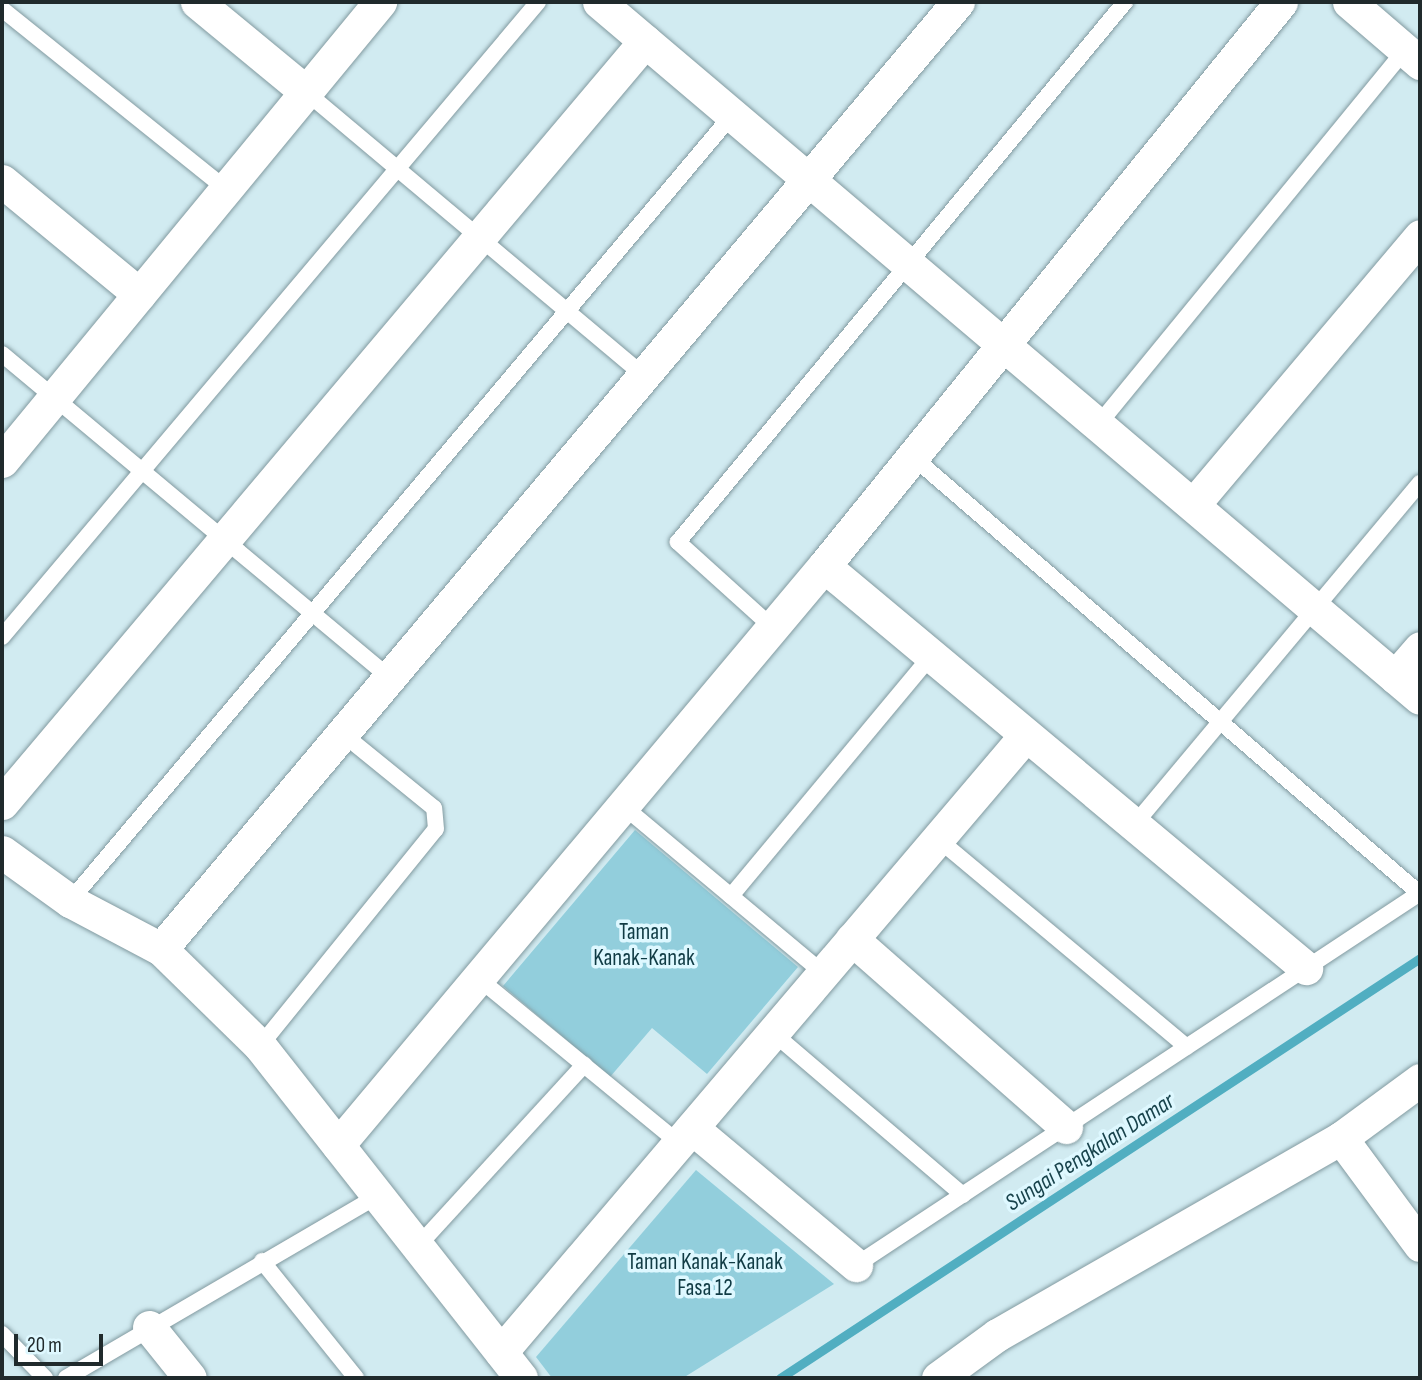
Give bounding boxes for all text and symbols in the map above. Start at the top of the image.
park label: Taman Kanak-Kanak [593,918,695,972]
water label: Sungai Pengkalan Damar [1000,1087,1180,1217]
park label: Taman Kanak-Kanak Fasa 12 [627,1248,783,1302]
scale bar [18,1320,107,1364]
text: 20 m [27,1333,62,1358]

